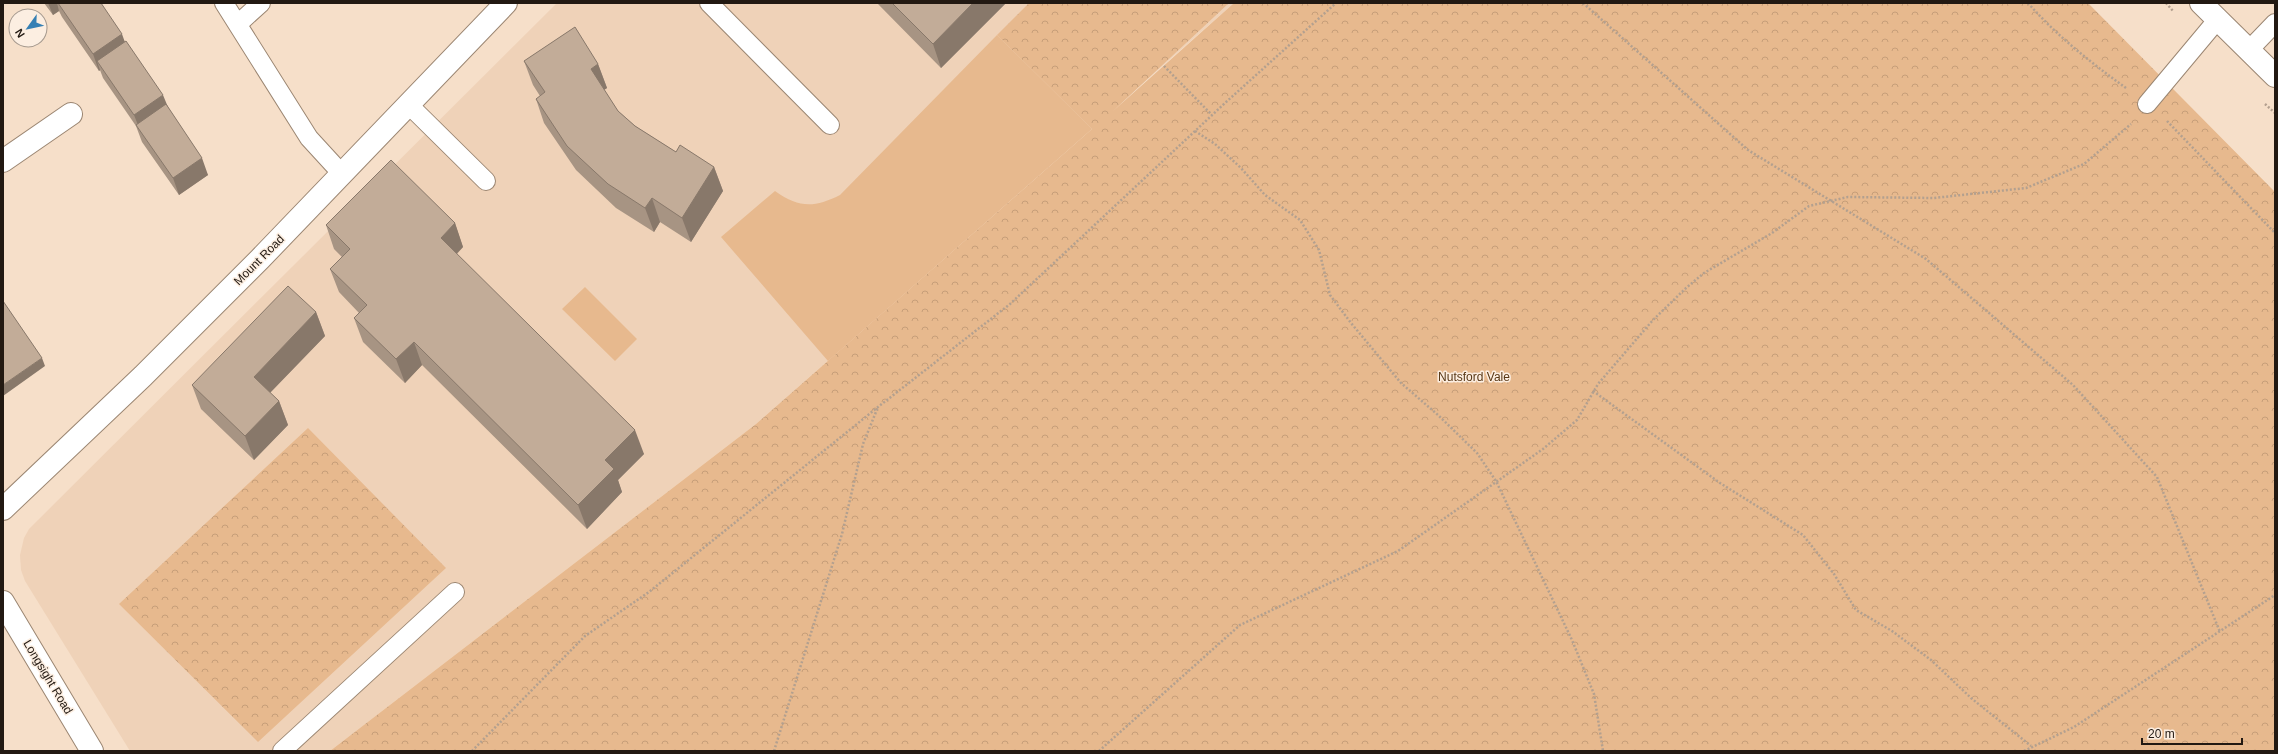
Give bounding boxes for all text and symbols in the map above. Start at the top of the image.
north arrow [8,8,48,48]
text: N [12,27,27,40]
street label: Mount Road [231,232,287,288]
park label: Nutsford Vale [1438,370,1510,384]
street label: Longsight Road [20,637,76,717]
scale bar [2142,720,2242,746]
text: 20 m [2148,727,2175,741]

